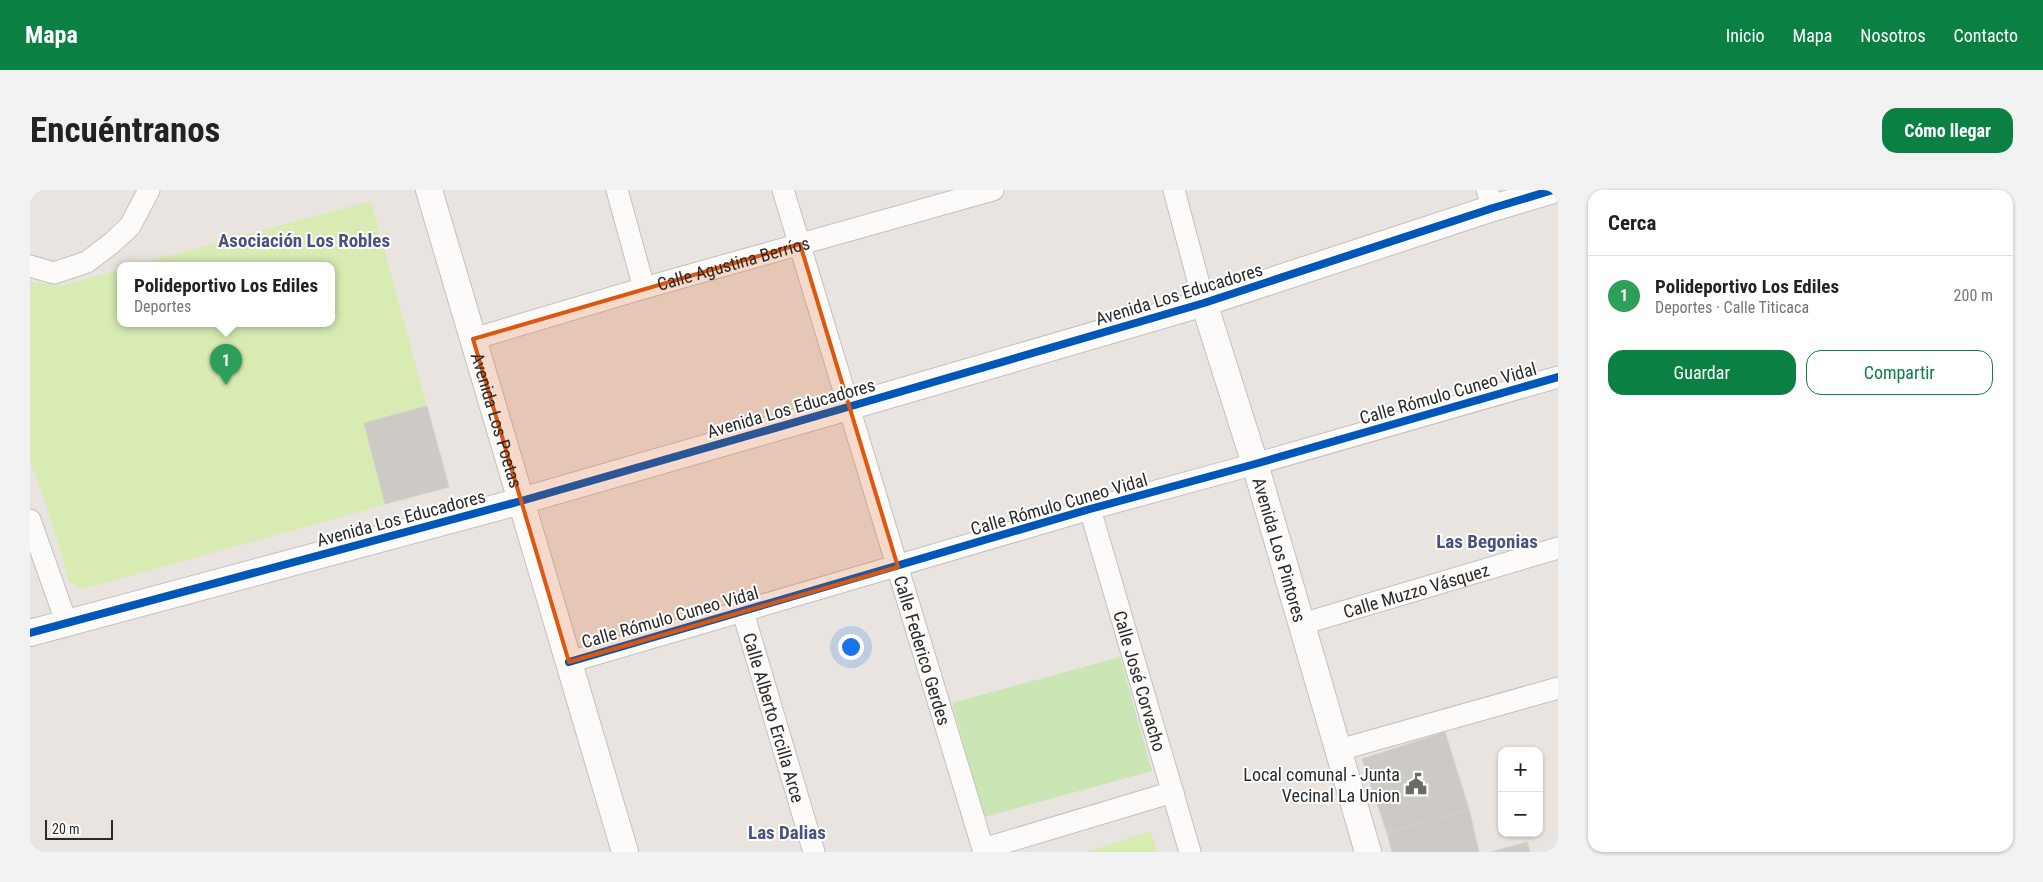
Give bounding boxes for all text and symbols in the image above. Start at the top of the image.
text: Mapa [25,21,78,49]
text: Inicio [1726,25,1765,46]
text: Mapa [1793,25,1832,46]
text: Nosotros [1860,25,1926,46]
text: Contacto [1954,25,2018,46]
button: Cómo llegar [1882,108,2013,153]
text: Encuéntranos [30,110,221,151]
text: Cerca [1608,211,1656,235]
district label: Asociación Los Robles [218,229,390,252]
street label: Calle Agustina Berríos [654,232,812,294]
street label: Avenida Los Educadores [1093,259,1265,329]
popup [117,262,335,327]
text: Polideportivo Los Ediles [134,274,318,297]
text: Polideportivo Los Ediles [1655,275,1839,298]
text: 1 [1620,286,1628,305]
text: 200 m [1954,286,1993,305]
text: Deportes [134,297,191,316]
text: Deportes · Calle Titicaca [1655,298,1809,317]
pin: 1 [210,344,242,385]
street label: Avenida Los Poetas [467,350,527,490]
button: Guardar [1608,350,1796,395]
button: Compartir [1806,350,1993,395]
street label: Calle Rómulo Cuneo Vidal [1357,358,1539,428]
street label: Avenida Los Educadores [705,374,877,442]
street label: Calle Rómulo Cuneo Vidal [968,469,1150,539]
street label: Avenida Los Pintores [1249,475,1311,624]
street label: Avenida Los Educadores [314,485,488,551]
district label: Las Begonias [1436,530,1538,553]
street label: Calle Muzzo Vásquez [1340,558,1492,622]
street label: Calle Federico Gerdes [890,573,955,728]
street label: Calle Rómulo Cuneo Vidal [579,582,761,652]
street label: Calle José Corvacho [1110,608,1171,754]
street label: Calle Alberto Ercilla Arce [739,630,809,805]
your location [838,634,864,660]
map controls [1498,747,1543,837]
button: + [1498,747,1543,792]
place label: Local comunal - Junta Vecinal La Union [1243,764,1400,806]
public building icon: Local comunal - Junta Vecinal La Union [1403,771,1429,797]
button: − [1498,792,1543,837]
scale bar [45,817,112,840]
text: 20 m [52,821,80,837]
district label: Las Dalias [748,821,826,844]

